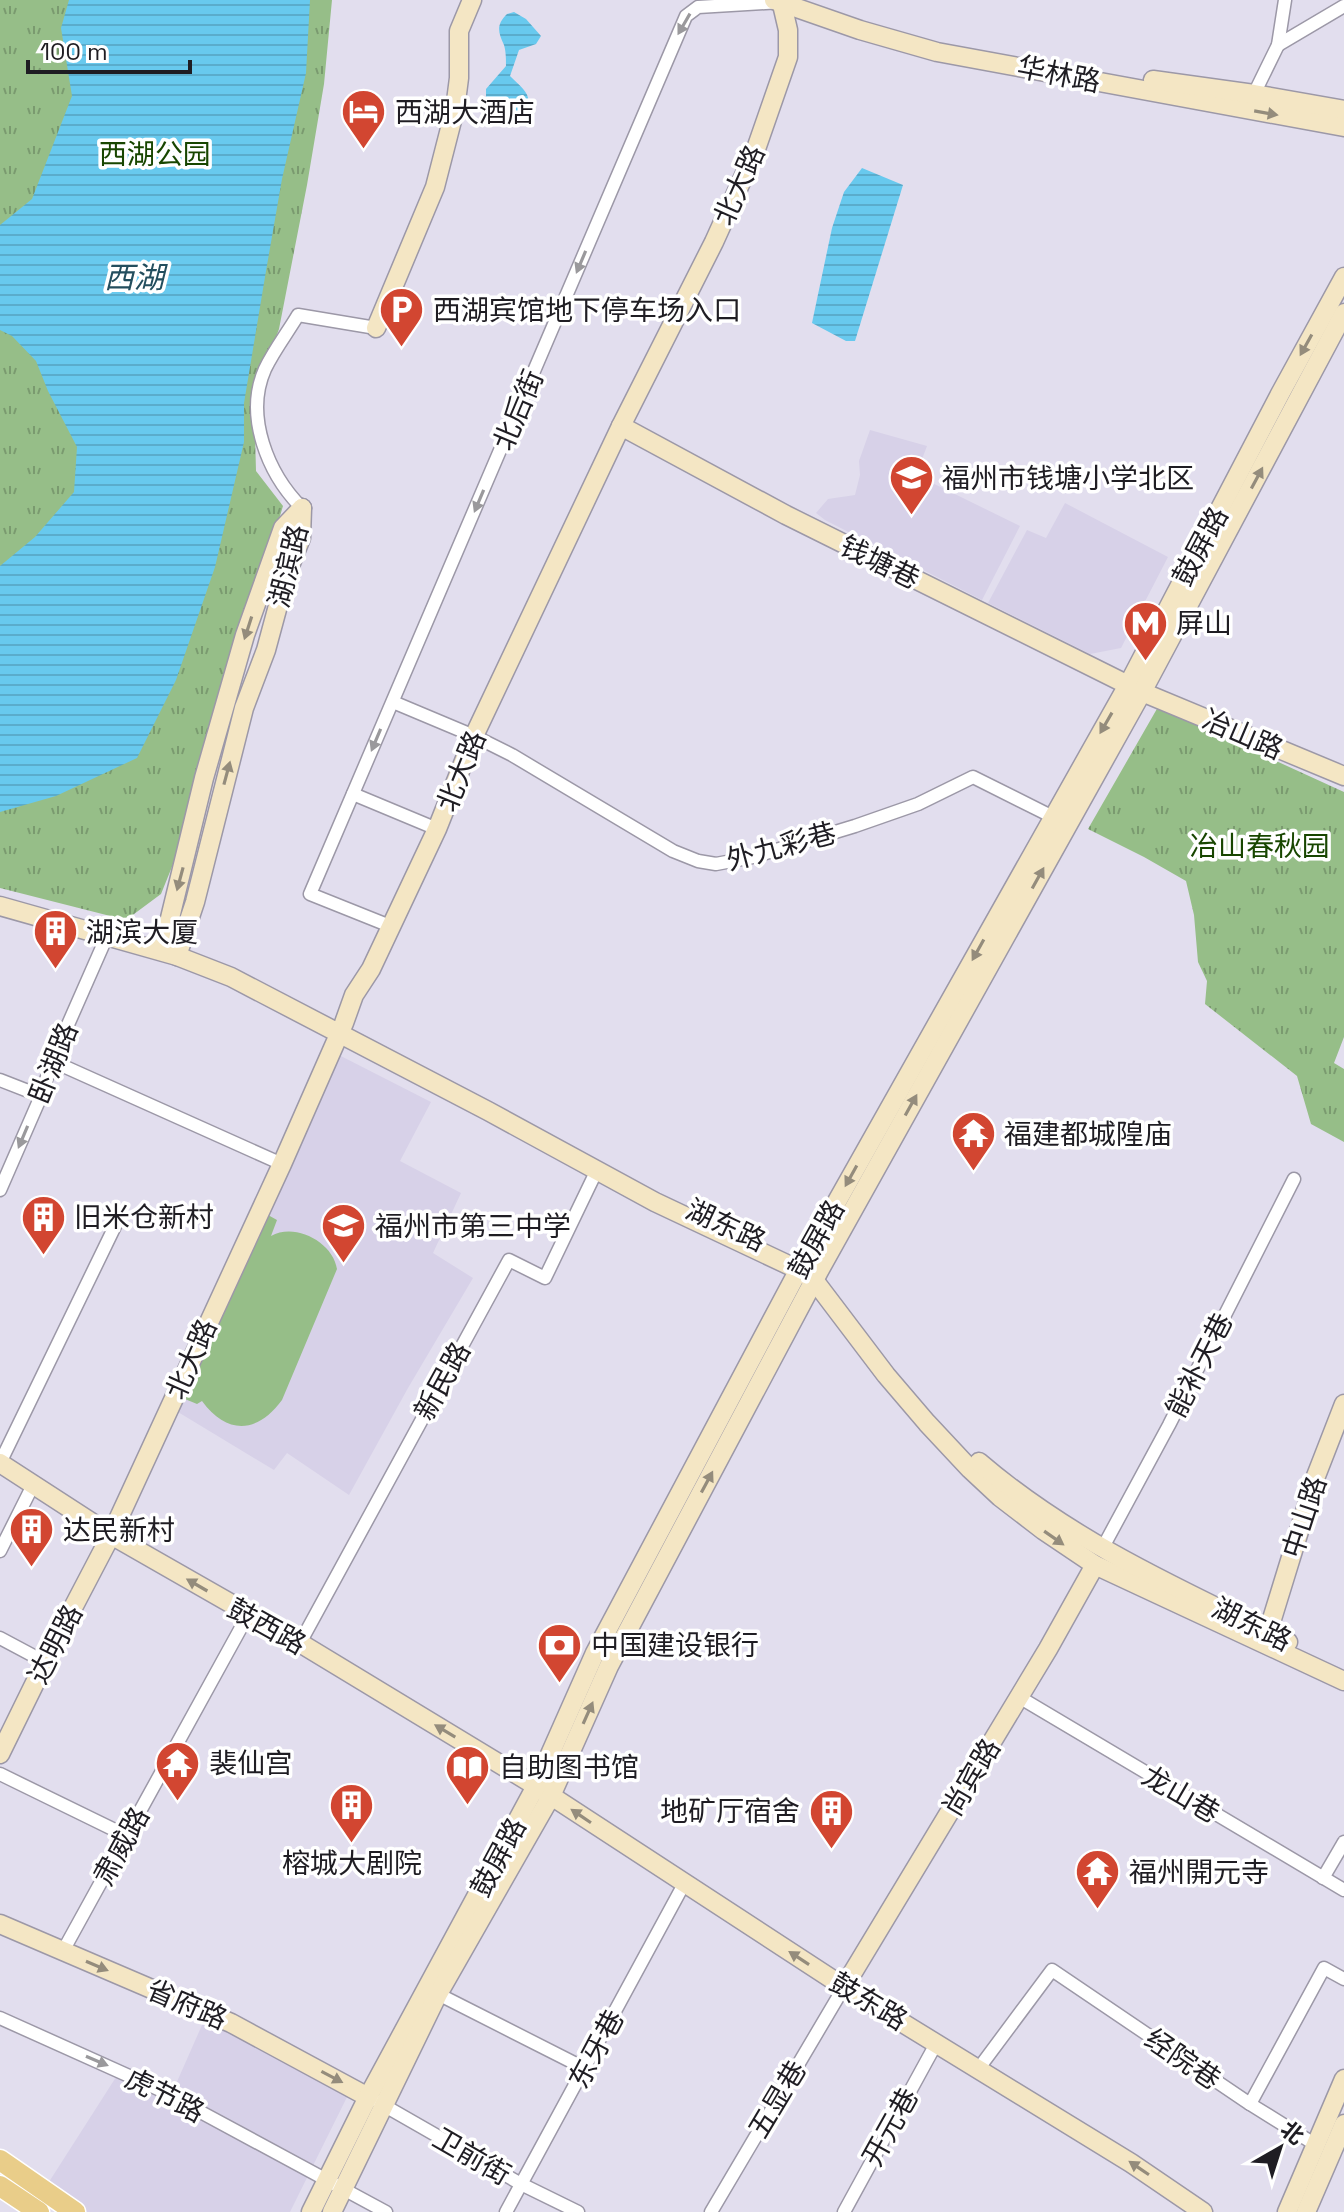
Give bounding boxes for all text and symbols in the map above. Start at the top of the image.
one-way arrow [677,13,691,35]
scale bar [28,24,190,74]
text: 100 m [40,36,108,67]
street label: 华林路 [1014,48,1104,100]
hotel icon: 西湖大酒店 [340,88,388,151]
place label: 西湖大酒店 [395,94,535,130]
one-way arrow [1254,107,1279,119]
park label: 西湖公园 [99,136,211,172]
street label: 北大路 [705,139,773,231]
one-way arrow [575,250,588,274]
water label: 西湖 [104,258,168,297]
parking icon: 西湖宾馆地下停车场入口 [378,286,426,349]
place label: 西湖宾馆地下停车场入口 [433,292,741,328]
one-way arrow [1300,334,1313,357]
street label: 北后街 [485,364,551,456]
school or university icon: 福州市钱塘小学北区 [887,454,935,517]
place label: 福州市钱塘小学北区 [942,460,1194,496]
one-way arrow [1250,466,1264,489]
one-way arrow [472,489,485,513]
street label: 鼓屏路 [1164,500,1236,592]
street label: 湖滨路 [260,521,316,611]
street label: 钱塘巷 [834,527,926,597]
metro station icon: 屏山 [1121,599,1169,662]
place label: 屏山 [1176,605,1232,641]
one-way arrow [241,617,253,641]
street label: 冶山路 [1197,701,1289,767]
one-way arrow [1099,712,1113,734]
street label: 北大路 [429,725,493,817]
one-way arrow [370,728,383,752]
one-way arrow [221,760,234,784]
street label: 外九彩巷 [722,814,840,878]
park label: 冶山春秋园 [1190,828,1330,864]
one-way arrow [1031,866,1045,889]
one-way arrow [174,867,186,892]
building icon: 湖滨大厦 [31,908,79,971]
place label: 湖滨大厦 [86,914,198,950]
one-way arrow [971,939,985,961]
street label: 卧湖路 [21,1017,85,1109]
one-way arrow [904,1093,918,1116]
temple icon: 福建都城隍庙 [949,1110,997,1173]
place label: 福建都城隍庙 [1004,1116,1172,1152]
one-way arrow [16,1125,29,1149]
one-way arrow [844,1165,858,1188]
street label: 湖东路 [680,1191,772,1259]
building icon: 旧米仓新村 [19,1193,67,1256]
street label: 鼓屏路 [780,1194,852,1284]
place label: 旧米仓新村 [74,1199,214,1235]
school or university icon: 福州市第三中学 [320,1202,368,1265]
place label: 福州市第三中学 [375,1208,571,1244]
street label: 能补天巷 [1158,1307,1240,1423]
street label: 北大路 [157,1313,225,1405]
street label: 新民路 [406,1336,478,1426]
one-way arrow [700,1470,713,1493]
street label: 中山路 [1274,1471,1334,1563]
building icon: 达民新村 [8,1506,56,1569]
place label: 达民新村 [63,1512,175,1548]
one-way arrow [1043,1530,1065,1546]
one-way arrow [186,1578,208,1592]
street label: 湖东路 [1206,1589,1298,1659]
street label: 鼓西路 [222,1590,312,1662]
street label: 达明路 [20,1598,90,1690]
bank icon: 中国建设银行 [536,1621,584,1684]
place label: 中国建设银行 [591,1627,759,1663]
one-way arrow [582,1701,595,1725]
one-way arrow [434,1724,456,1738]
street label: 尚宾路 [934,1732,1008,1822]
temple icon: 裴仙宫 [154,1739,202,1802]
library icon: 自助图书馆 [444,1743,492,1806]
place label: 裴仙宫 [209,1745,293,1781]
place label: 自助图书馆 [499,1749,639,1785]
street label: 龙山巷 [1136,1757,1226,1831]
building icon: 榕城大剧院 [328,1782,376,1845]
building icon: 地矿厅宿舍 [807,1787,855,1850]
place label: 地矿厅宿舍 [660,1793,800,1829]
street label: 肃威路 [85,1801,157,1891]
one-way arrow [570,1809,592,1823]
street label: 鼓屏路 [462,1811,534,1903]
place label: 榕城大剧院 [282,1845,422,1881]
temple icon: 福州開元寺 [1074,1848,1122,1911]
place label: 福州開元寺 [1129,1854,1269,1890]
one-way arrow [788,1951,810,1965]
one-way arrow [86,1959,109,1972]
street label: 鼓东路 [824,1964,914,2038]
street label: 省府路 [141,1971,233,2037]
street label: 东牙巷 [560,2003,632,2095]
street label: 经院巷 [1138,2021,1228,2097]
one-way arrow [85,2054,109,2067]
street label: 五显巷 [740,2054,814,2144]
street label: 虎节路 [119,2060,211,2130]
one-way arrow [321,2070,343,2084]
street label: 开元巷 [854,2082,926,2172]
north arrow [1240,2108,1320,2188]
text: 北 [1275,2115,1310,2150]
street label: 卫前街 [427,2119,517,2193]
one-way arrow [1128,2161,1150,2176]

